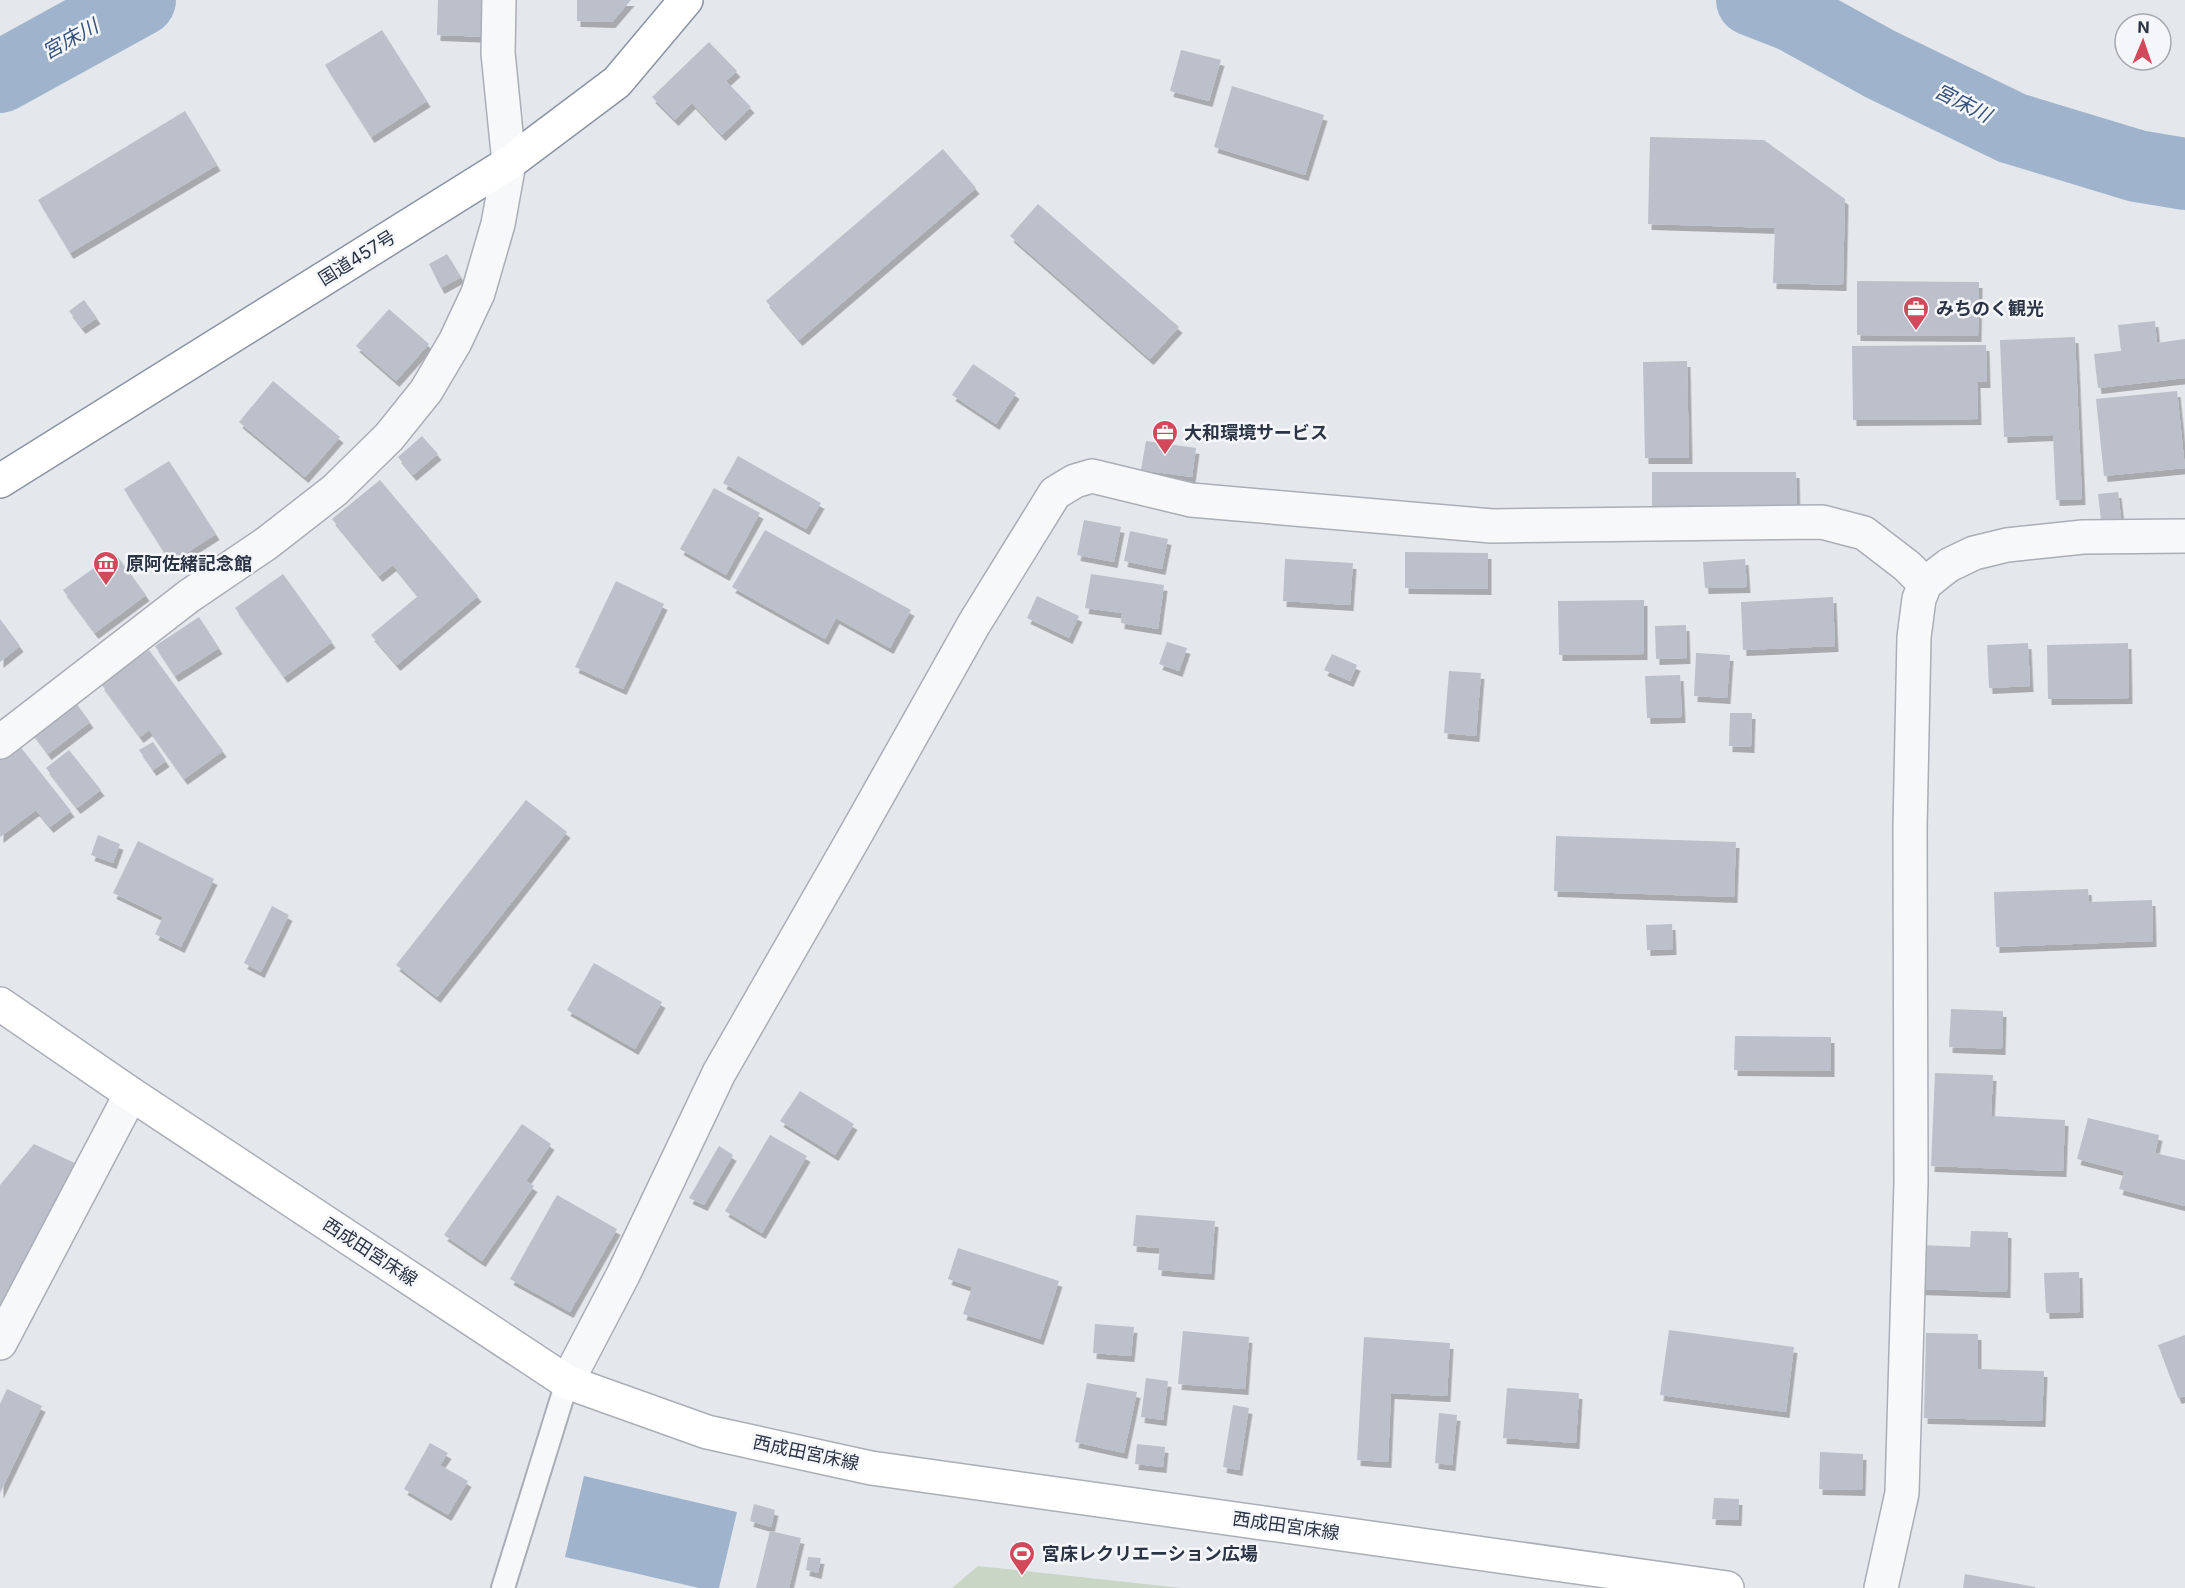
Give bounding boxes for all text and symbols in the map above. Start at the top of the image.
north arrow [2113,12,2173,72]
water label: 宮床川 [38,13,104,64]
text: N [2137,17,2150,37]
water label: 宮床川 [1931,79,1997,128]
street label: 国道457号 [314,226,399,289]
office icon: みちのく観光 [1901,294,1931,332]
place label: みちのく観光 [1936,298,2044,319]
office icon: 大和環境サービス [1150,418,1180,456]
place label: 大和環境サービス [1184,422,1328,443]
museum icon: 原阿佐緒記念館 [91,549,121,587]
place label: 原阿佐緒記念館 [126,553,252,574]
street label: 西成田宮床線 [319,1213,421,1290]
street label: 西成田宮床線 [751,1431,861,1474]
street label: 西成田宮床線 [1231,1508,1341,1543]
sports icon: 宮床レクリエーション広場 [1007,1539,1037,1577]
place label: 宮床レクリエーション広場 [1042,1543,1258,1564]

